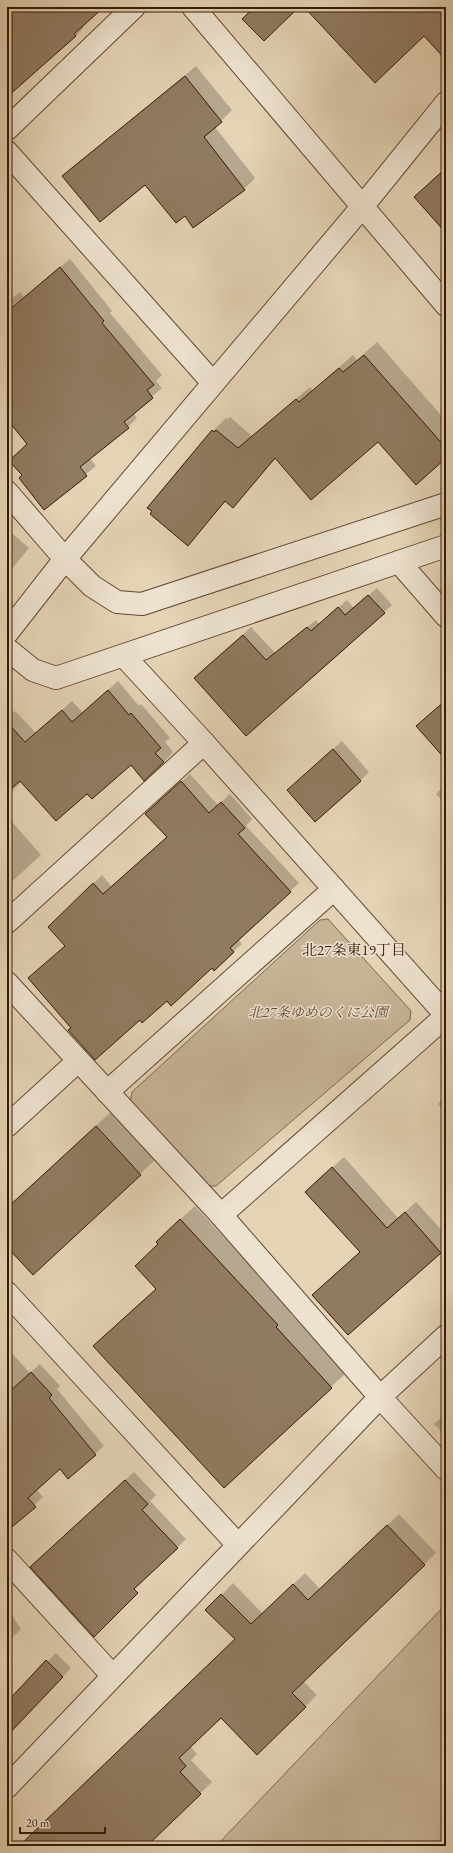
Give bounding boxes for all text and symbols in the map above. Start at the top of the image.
district label: 北27条東19丁目 [302,940,406,959]
park label: 北27条ゆめのくに公園 [248,1003,390,1021]
scale bar [20,1809,105,1835]
text: 20 m [26,1815,50,1831]

